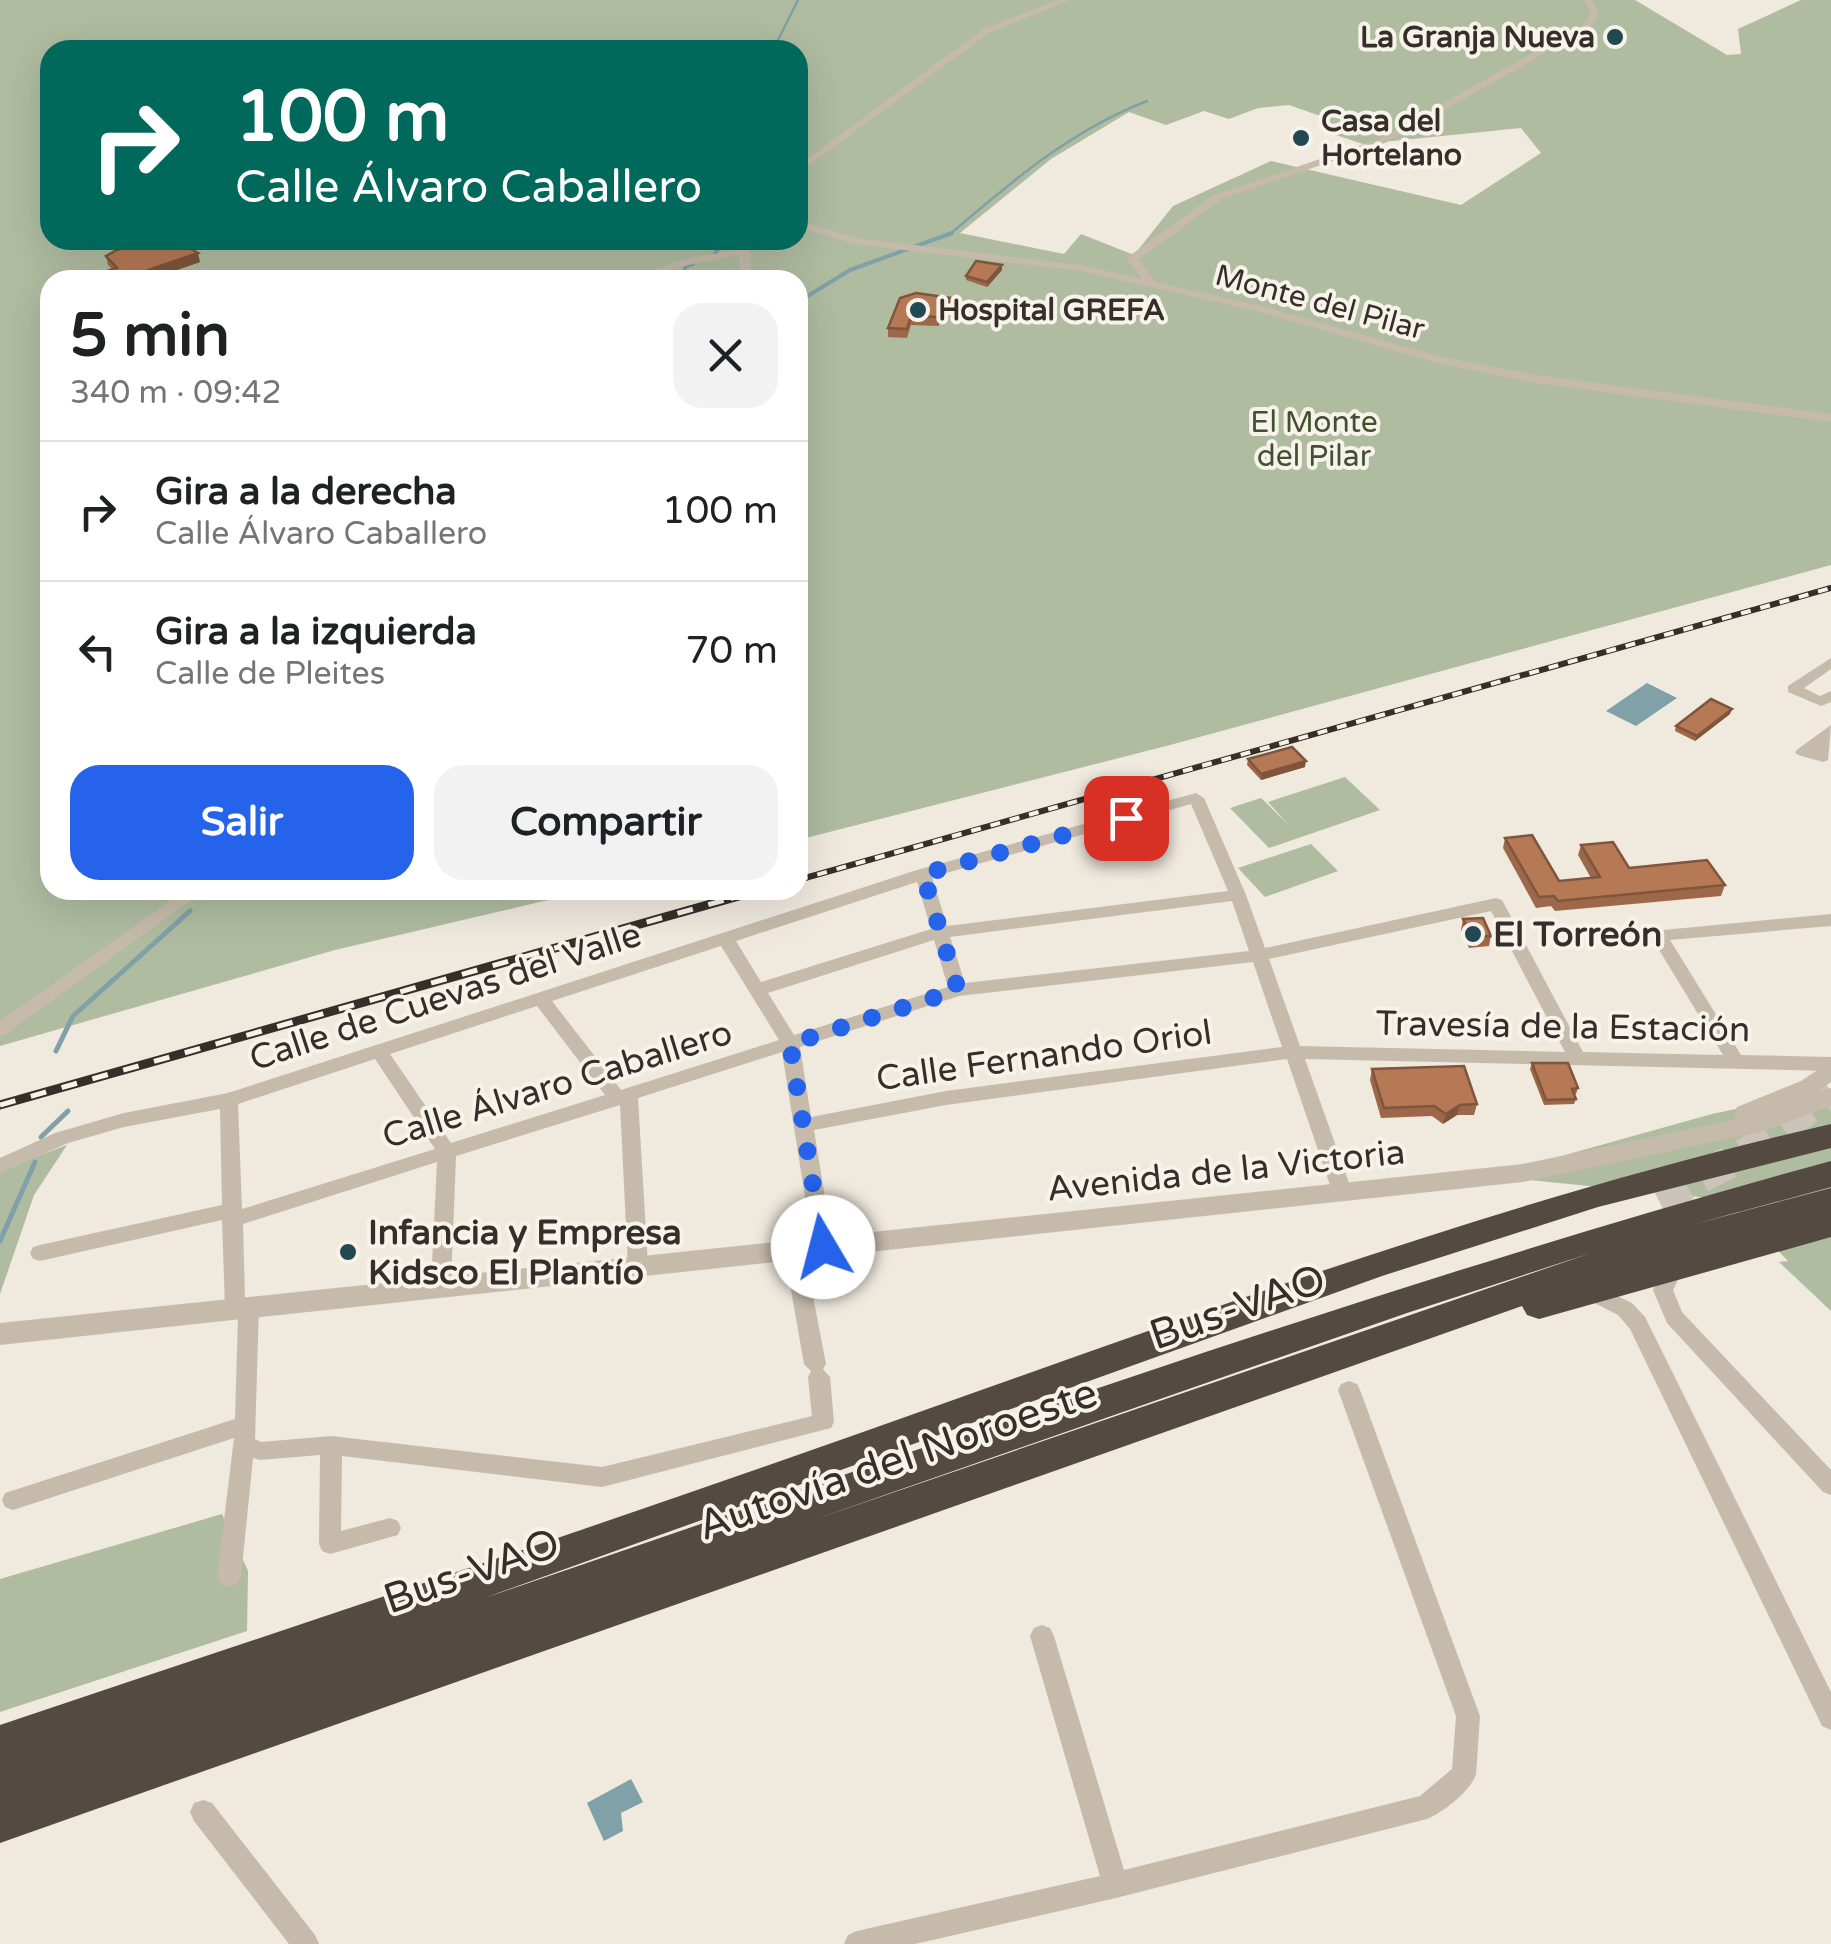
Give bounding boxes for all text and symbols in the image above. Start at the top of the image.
place label: La Granja Nueva [1360,19,1595,56]
marker: La Granja Nueva [1604,26,1626,48]
text: 100 m [235,76,449,160]
icon: right [70,80,200,210]
place label: Casa del Hortelano [1321,103,1462,174]
marker: Casa del Hortelano [1290,127,1312,149]
text: Calle Álvaro Caballero [235,161,702,215]
street label: Monte del Pilar [1211,257,1429,348]
place label: Hospital GREFA [938,292,1165,329]
marker: Hospital GREFA [907,299,929,321]
text: 5 min [70,300,230,372]
button: close [673,303,778,408]
text: 340 m · 09:42 [70,374,282,412]
park label: El Monte del Pilar [1250,404,1378,475]
text: Gira a la derecha [155,469,457,515]
icon: right [70,484,125,539]
text: 100 m [662,488,778,534]
text: Calle Álvaro Caballero [155,515,487,553]
text: Gira a la izquierda [155,609,477,655]
icon: left [70,624,125,679]
text: 70 m [686,628,778,674]
text: Calle de Pleites [155,655,385,693]
button: Salir [70,765,414,880]
button: Compartir [434,765,778,880]
pin [1084,776,1169,861]
icon: arrive [1099,791,1154,846]
street label: Calle de Cuevas del Valle [244,914,646,1080]
place label: El Torreón [1493,914,1662,956]
marker: El Torreón [1462,923,1484,945]
street label: Travesía de la Estación [1375,1003,1751,1051]
street label: Calle Álvaro Caballero [377,1012,737,1158]
street label: Calle Fernando Oriol [874,1012,1215,1100]
street label: Avenida de la Victoria [1045,1131,1407,1211]
position arrow [771,1195,875,1299]
place label: Infancia y Empresa Kidsco El Plantío [368,1212,682,1294]
marker: Infancia y Empresa Kidsco El Plantío [337,1241,359,1263]
street label: Bus-VAO [1143,1254,1332,1361]
street label: Autovía del Noroeste [691,1367,1104,1552]
street label: Bus-VAO [377,1518,566,1625]

